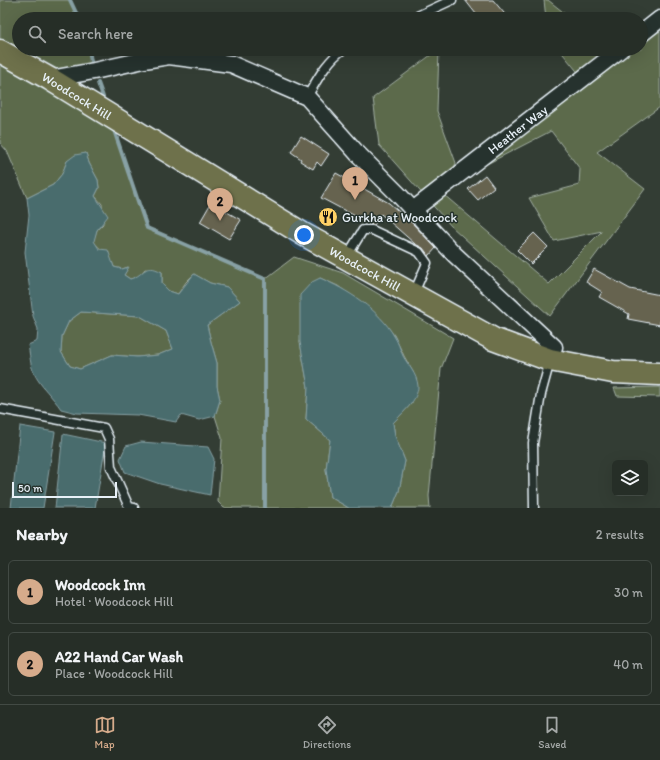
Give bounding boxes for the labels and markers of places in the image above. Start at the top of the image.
pin: 1 [342,167,368,200]
pin: 2 [207,188,233,221]
restaurant icon: Gurkha at Woodcock [317,206,339,228]
place label: Gurkha at Woodcock [342,210,457,225]

